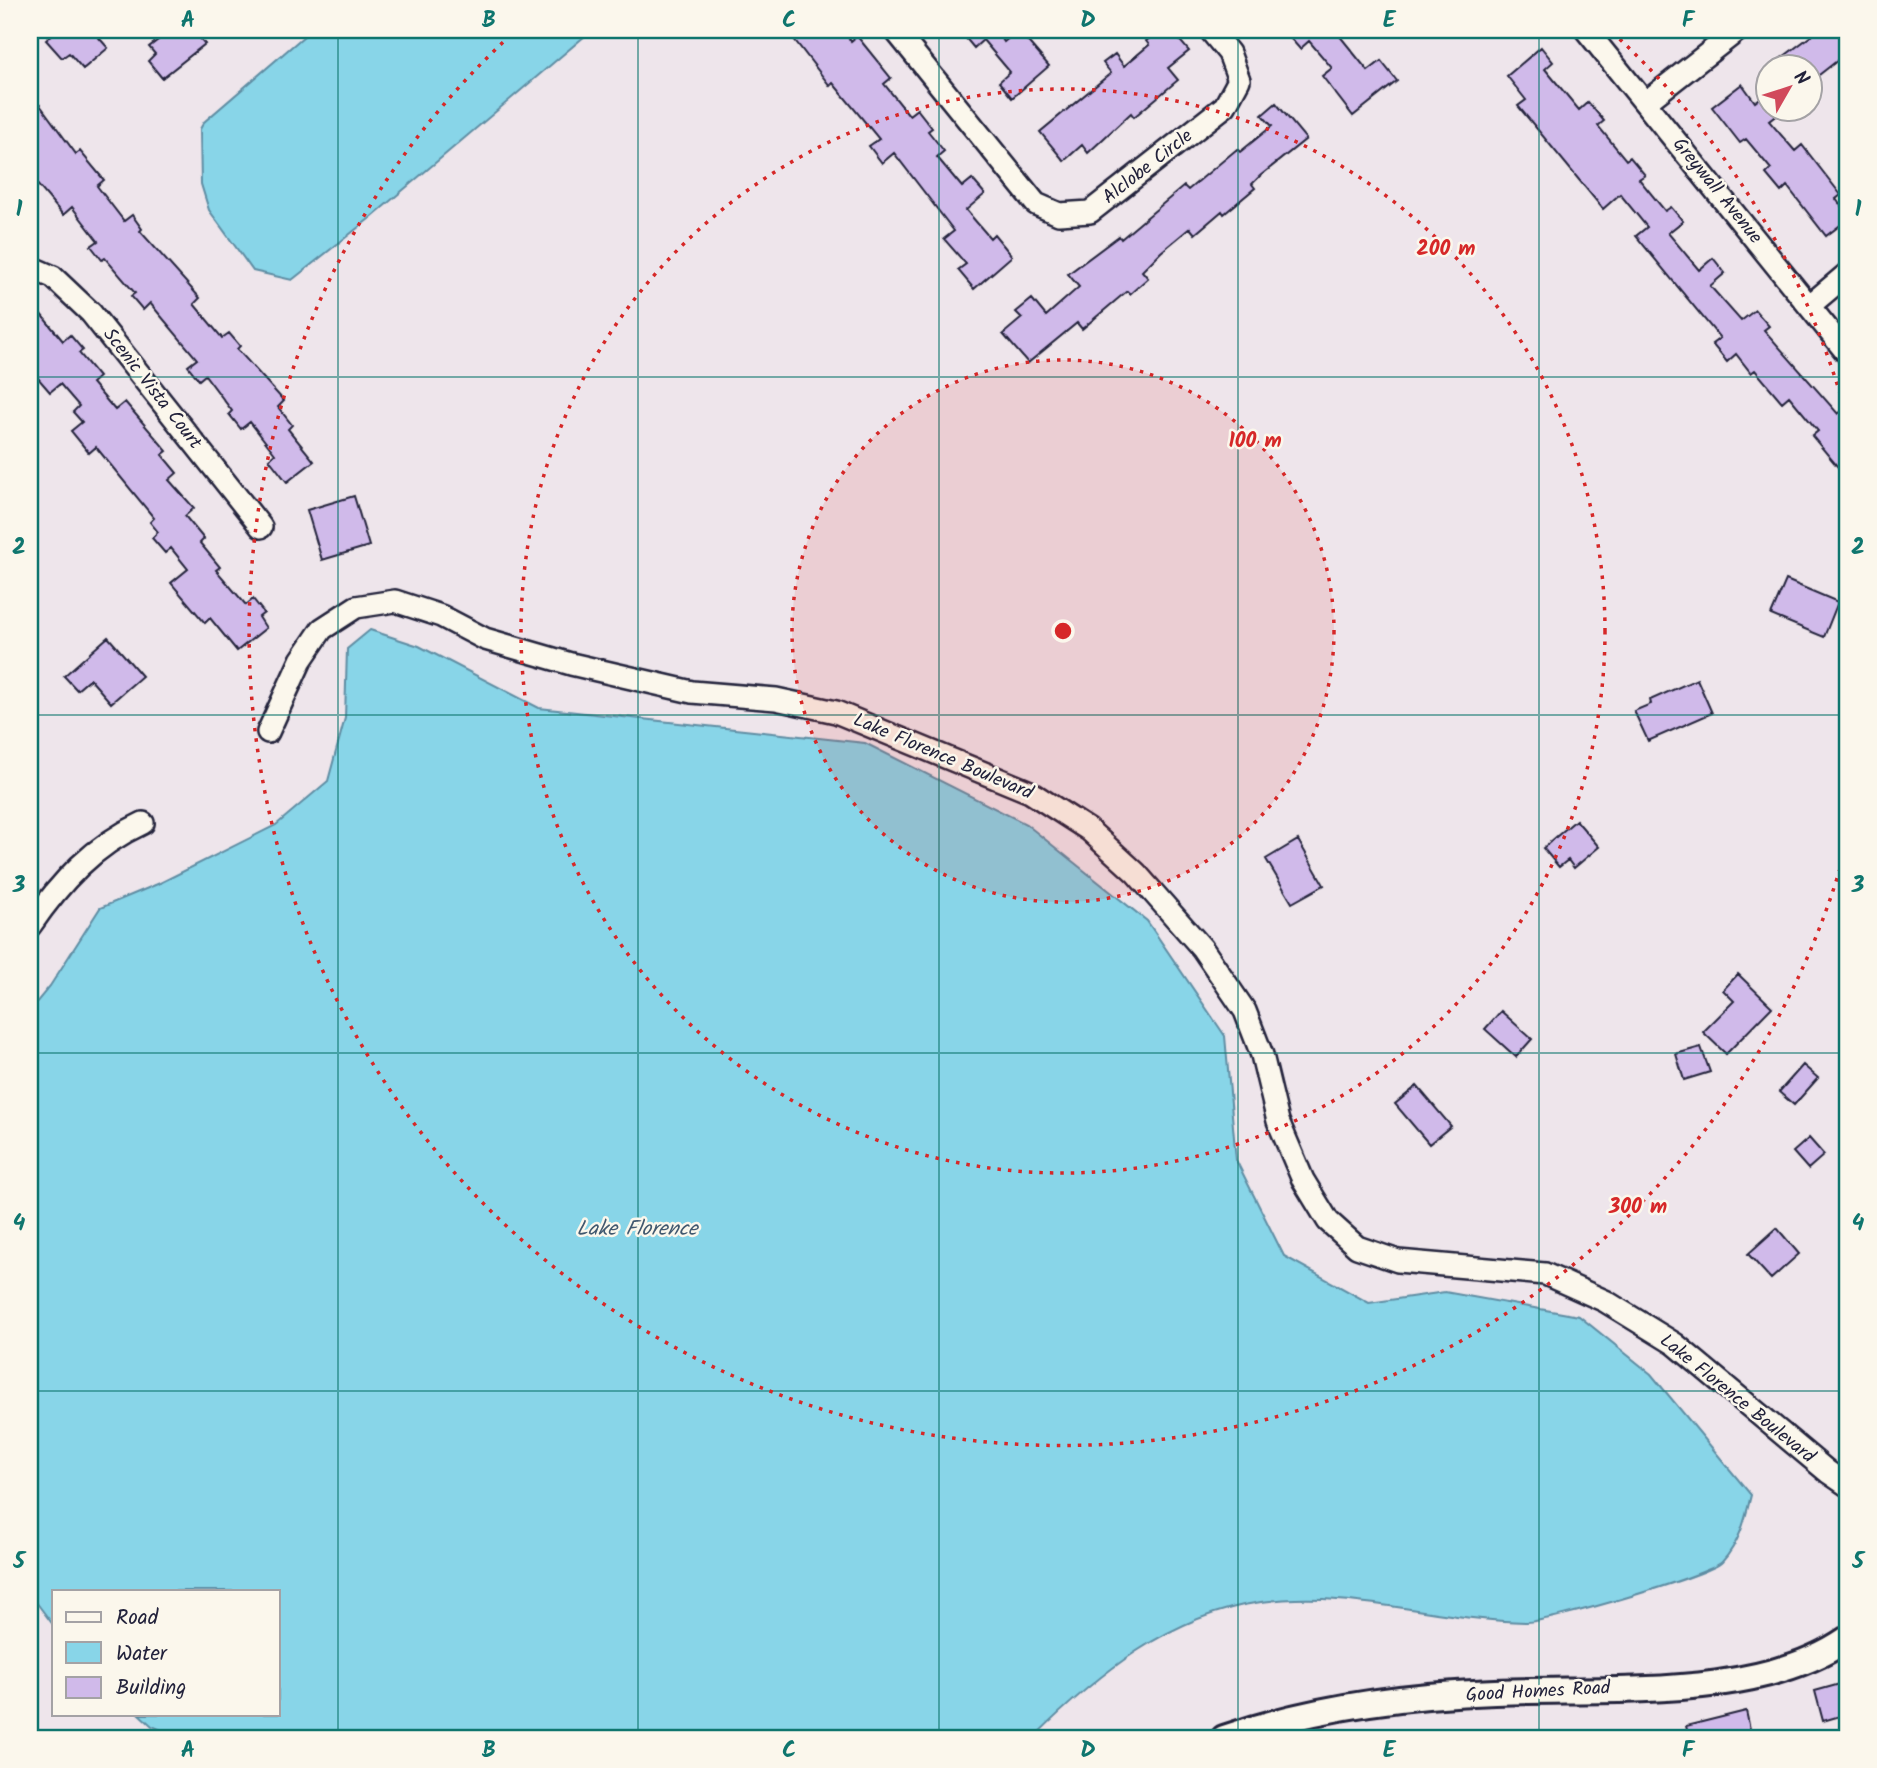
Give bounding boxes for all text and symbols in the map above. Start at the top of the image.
text: A [181,3,195,39]
text: B [482,3,496,39]
text: C [782,3,796,39]
text: D [1080,3,1096,39]
text: E [1383,3,1397,39]
text: F [1682,3,1696,39]
north arrow [1755,52,1825,122]
text: N [1785,64,1816,93]
street label: Alclobe Circle [1096,122,1200,212]
street label: Greywall Avenue [1664,131,1770,251]
text: 1 [16,192,23,228]
text: 1 [1855,192,1862,228]
text: 200 m [1416,233,1476,266]
street label: Scenic Vista Court [95,322,210,457]
text: 100 m [1228,425,1282,458]
text: 2 [12,530,26,566]
text: 2 [1851,530,1865,566]
centre of rings [1051,619,1075,643]
street label: Lake Florence Boulevard [848,706,1038,809]
text: 3 [12,868,26,904]
text: 3 [1851,868,1865,904]
text: 300 m [1608,1191,1667,1224]
text: 4 [13,1206,26,1242]
text: 4 [1852,1206,1865,1242]
water label: Lake Florence [576,1213,700,1246]
street label: Lake Florence Boulevard [1653,1327,1822,1472]
text: 5 [12,1544,27,1580]
text: 5 [1851,1544,1866,1580]
legend [52,1590,280,1716]
text: Road [116,1602,159,1635]
text: Water [116,1638,168,1671]
text: Building [116,1672,186,1705]
street label: Good Homes Road [1465,1673,1612,1711]
text: A [181,1733,195,1768]
text: B [482,1733,496,1768]
text: C [782,1733,796,1768]
text: D [1080,1733,1096,1768]
text: E [1383,1733,1397,1768]
text: F [1682,1733,1696,1768]

